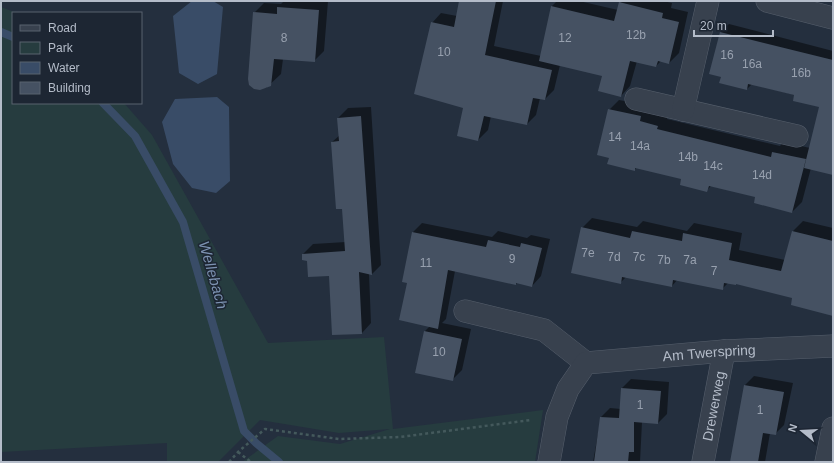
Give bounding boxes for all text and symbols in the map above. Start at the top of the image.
legend [12,12,142,104]
scale bar [694,12,773,38]
text: 20 m [700,19,727,33]
text: Road [48,21,77,35]
house number: 12b [626,28,646,42]
house number: 8 [281,31,288,45]
house number: 12 [558,31,572,45]
text: Park [48,41,74,55]
house number: 10 [437,45,451,59]
house number: 16 [720,48,734,62]
house number: 16a [742,57,762,71]
text: Water [48,61,80,75]
house number: 16b [791,66,811,80]
text: Building [48,81,91,95]
house number: 14 [608,130,622,144]
house number: 14a [630,139,650,153]
house number: 14b [678,150,698,164]
house number: 14c [703,159,723,173]
house number: 14d [752,168,772,182]
water label: Wellebach [196,239,231,311]
house number: 7e [581,246,595,260]
house number: 7d [607,250,621,264]
house number: 7c [633,250,645,264]
house number: 9 [509,252,516,266]
house number: 7b [657,253,671,267]
house number: 7a [683,253,697,267]
house number: 11 [420,256,433,270]
house number: 7 [711,264,718,278]
street label: Am Twerspring [662,342,756,364]
house number: 10 [432,345,446,359]
street label: Drewerweg [699,370,728,442]
house number: 1 [637,398,644,412]
house number: 1 [757,403,764,417]
north arrow [782,411,822,451]
text: N [786,422,799,434]

